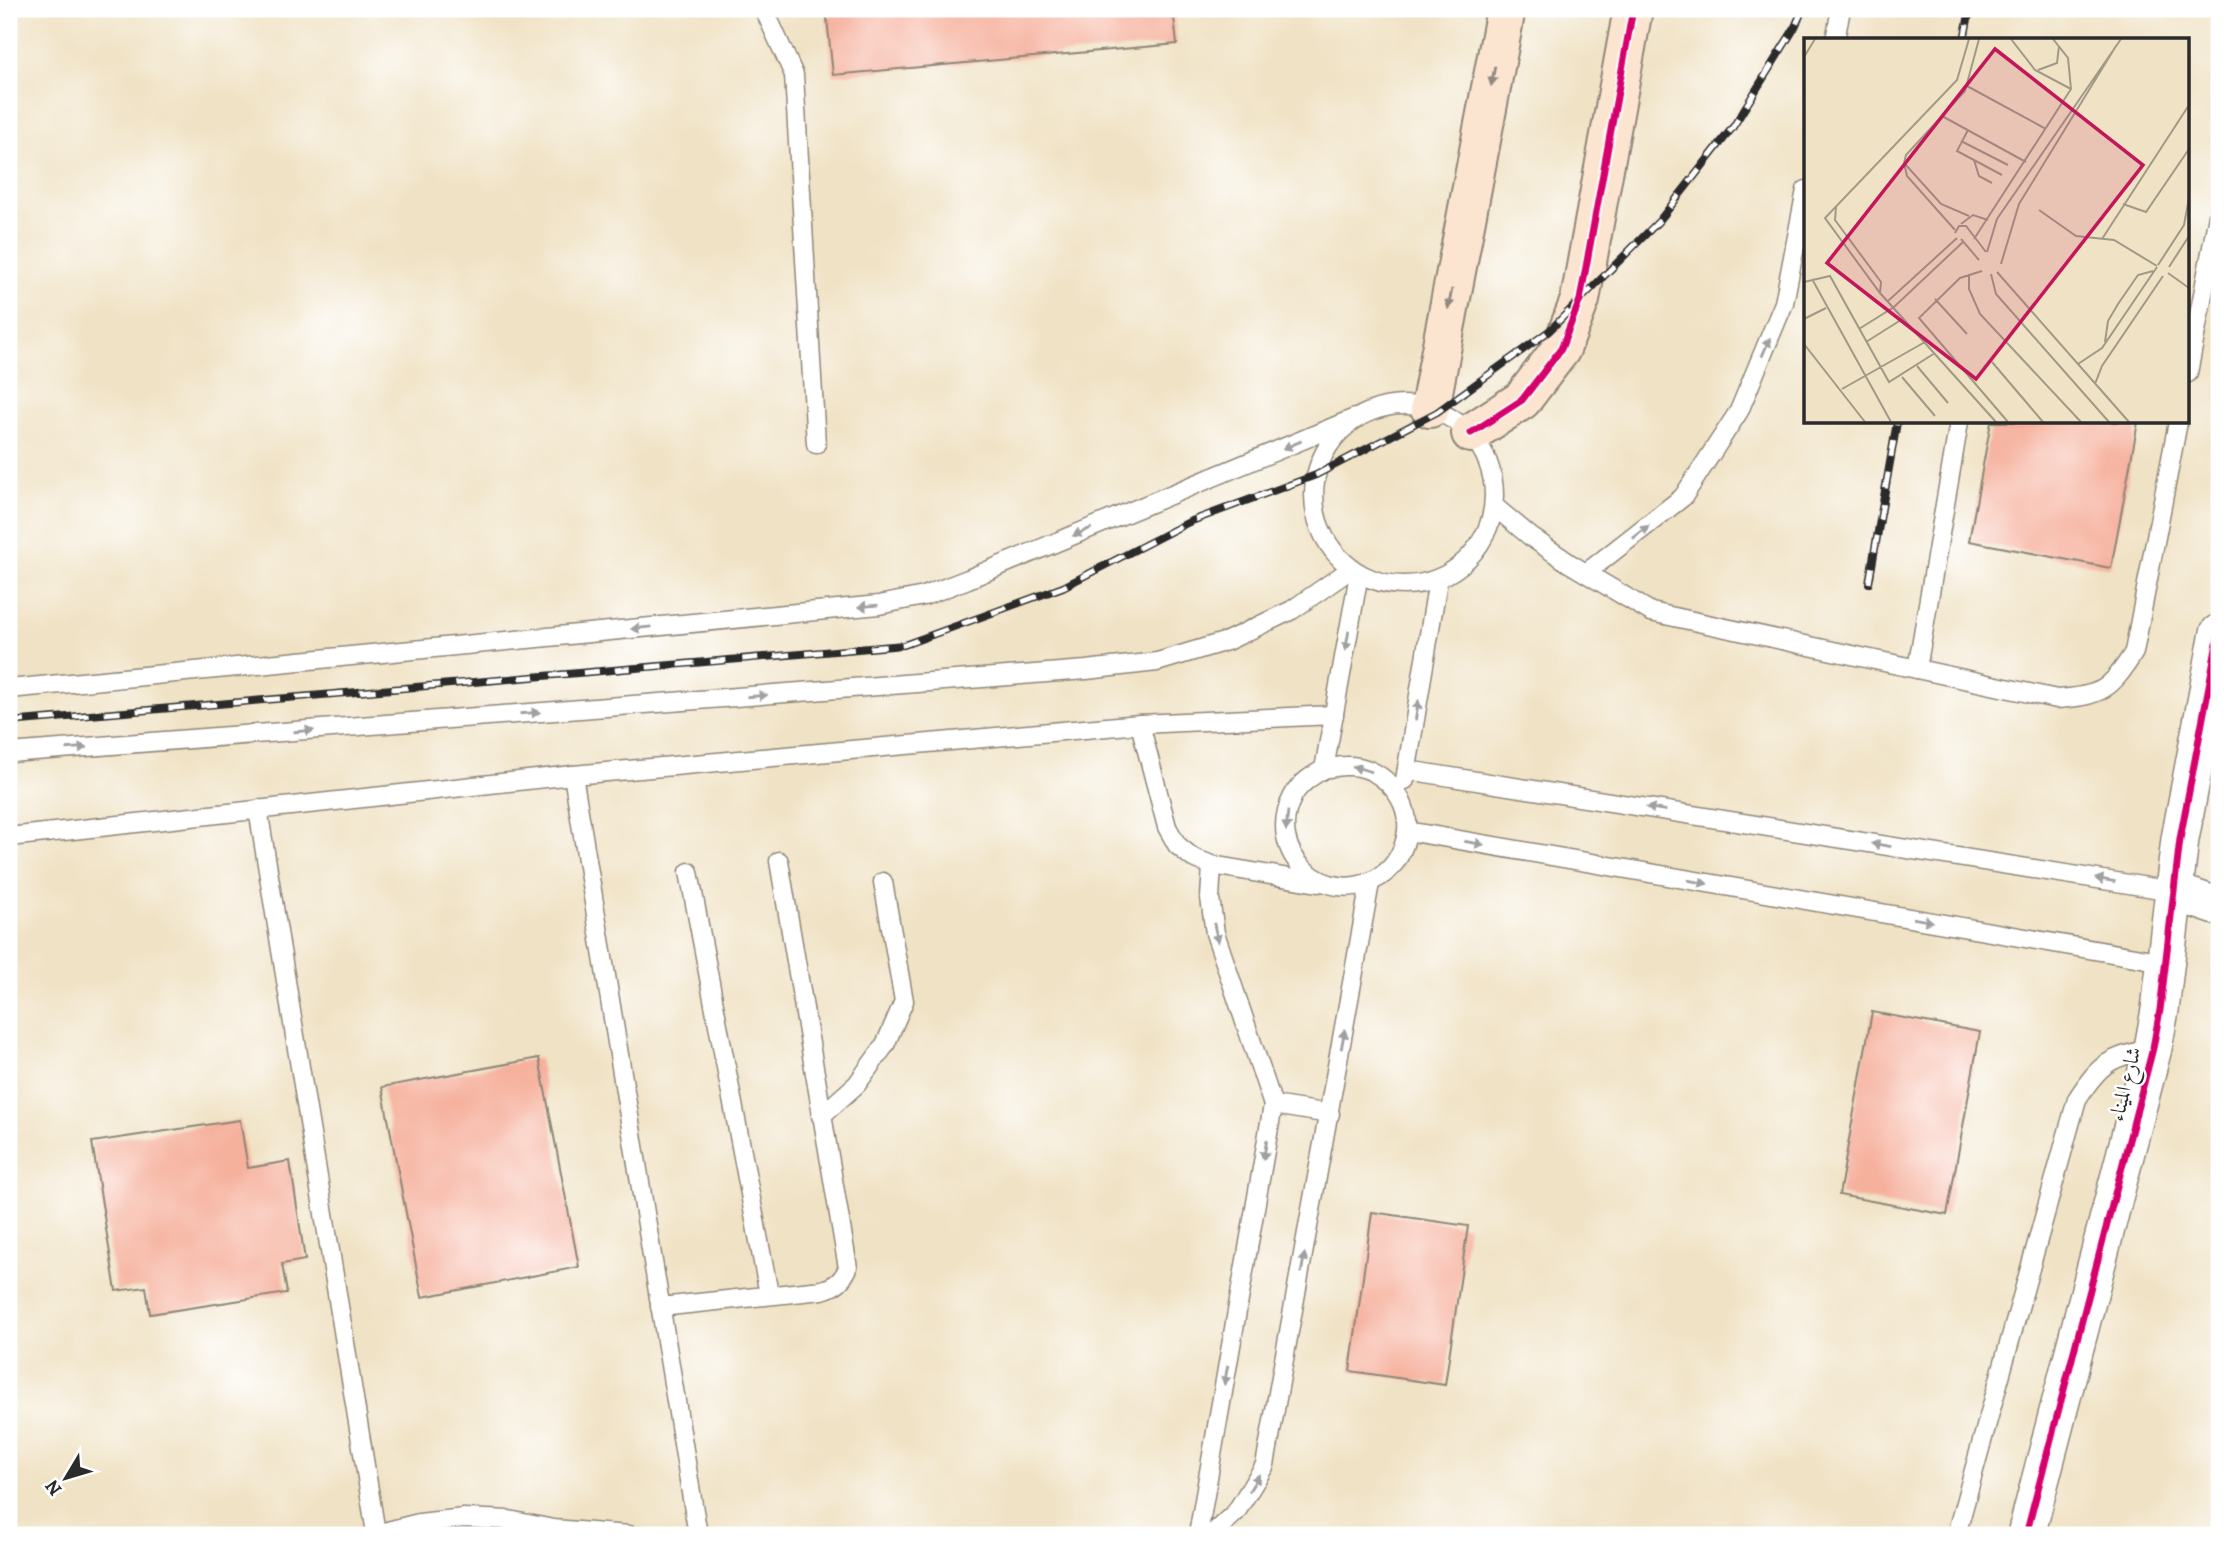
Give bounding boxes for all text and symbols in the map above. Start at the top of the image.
inset map [1804,38,2190,424]
one-way arrow [1487,65,1498,87]
one-way arrow [1445,288,1456,310]
one-way arrow [1761,336,1772,357]
one-way arrow [1281,439,1302,450]
one-way arrow [1631,524,1649,539]
one-way arrow [1071,527,1092,538]
one-way arrow [856,601,878,612]
one-way arrow [630,622,652,633]
one-way arrow [1341,630,1352,652]
one-way arrow [747,690,769,701]
one-way arrow [1412,698,1423,720]
one-way arrow [520,707,542,718]
one-way arrow [293,725,315,736]
one-way arrow [66,742,88,753]
one-way arrow [1351,764,1372,774]
one-way arrow [1645,803,1667,814]
one-way arrow [1281,810,1292,832]
one-way arrow [1463,838,1485,849]
one-way arrow [1869,839,1891,850]
one-way arrow [2094,874,2116,885]
one-way arrow [1688,877,1710,888]
one-way arrow [1912,915,1934,926]
one-way arrow [1211,922,1222,944]
one-way arrow [1338,1028,1349,1050]
street label: شارع الميناء [2102,1044,2152,1125]
one-way arrow [1259,1139,1270,1161]
one-way arrow [1298,1252,1309,1274]
one-way arrow [1220,1364,1231,1386]
north arrow [32,1442,102,1512]
text: N [39,1474,68,1501]
one-way arrow [1248,1474,1261,1493]

